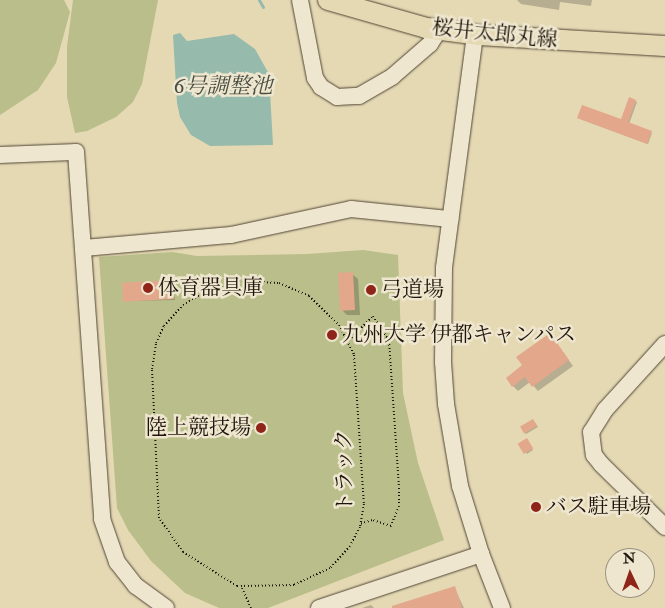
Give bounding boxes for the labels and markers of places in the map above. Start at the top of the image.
place label: 体育器具庫 [158,275,263,301]
place label: 弓道場 [381,277,444,303]
marker: 体育器具庫 [142,282,154,294]
marker: 弓道場 [365,284,377,296]
place label: 九州大学 伊都キャンパス [342,322,577,348]
marker: 九州大学 伊都キャンパス [326,329,338,341]
place label: 陸上競技場 [146,415,251,441]
marker: 陸上競技場 [255,422,267,434]
place label: バス駐車場 [546,494,651,520]
marker: バス駐車場 [530,501,542,513]

